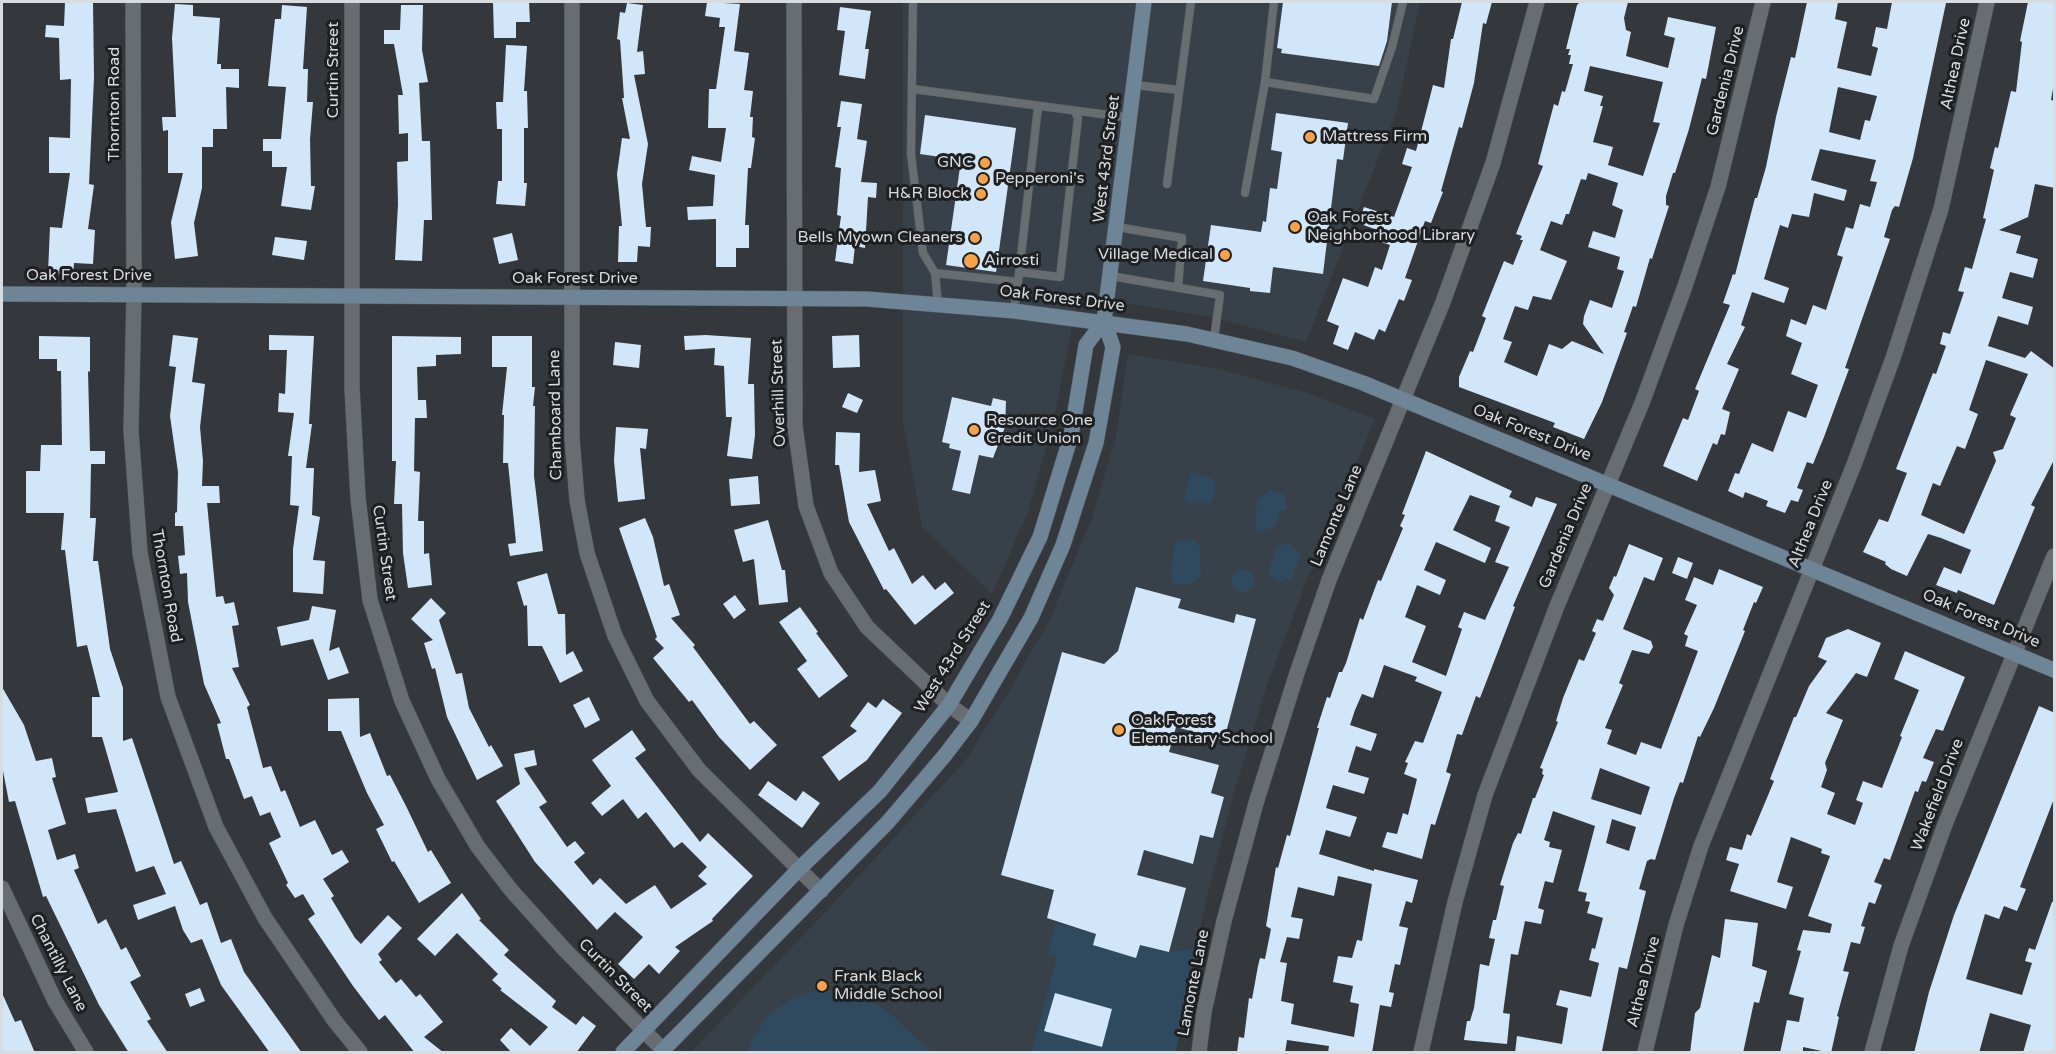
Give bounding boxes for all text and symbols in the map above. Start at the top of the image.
street label: Althea Drive [1937,16,1975,112]
street label: Curtin Street [324,22,344,118]
street label: Gardenia Drive [1703,24,1749,138]
street label: Thornton Road [105,47,125,161]
street label: West 43rd Street [1090,94,1124,224]
place label: Mattress Firm [1322,127,1427,147]
marker: Mattress Firm [1303,130,1317,144]
place label: GNC [937,153,973,173]
marker: GNC [978,156,992,170]
place label: Pepperoni's [995,169,1084,189]
marker: Pepperoni's [976,172,990,186]
place label: H&R Block [888,184,969,204]
marker: H&R Block [974,187,988,201]
place label: Oak Forest Neighborhood Library [1307,208,1475,246]
marker: Oak Forest Neighborhood Library [1288,220,1302,234]
place label: Bells Myown Cleaners [797,228,963,248]
marker: Bells Myown Cleaners [968,231,982,245]
place label: Village Medical [1098,245,1213,265]
marker: Village Medical [1218,248,1232,262]
place label: Airrosti [984,251,1039,271]
marker: Airrosti [962,252,980,270]
street label: Oak Forest Drive [26,266,152,286]
street label: Oak Forest Drive [512,269,638,289]
street label: Oak Forest Drive [998,282,1126,316]
street label: Overhill Street [768,339,790,447]
street label: Chamboard Lane [545,350,567,480]
street label: Oak Forest Drive [1470,401,1594,465]
place label: Resource One Credit Union [986,411,1093,449]
marker: Resource One Credit Union [967,423,981,437]
street label: Lamonte Lane [1307,462,1367,570]
street label: Althea Drive [1785,477,1837,571]
street label: Gardenia Drive [1535,481,1597,591]
street label: Curtin Street [368,504,400,602]
street label: Thornton Road [147,528,185,644]
street label: Oak Forest Drive [1919,586,2043,652]
street label: West 43rd Street [911,597,995,717]
place label: Oak Forest Elementary School [1131,711,1273,749]
marker: Oak Forest Elementary School [1112,723,1126,737]
street label: Wakefield Drive [1908,736,1968,854]
street label: Chantilly Lane [25,911,91,1015]
street label: Lamonte Lane [1174,928,1214,1038]
street label: Althea Drive [1623,934,1665,1030]
street label: Curtin Street [574,935,656,1017]
place label: Frank Black Middle School [834,967,942,1005]
marker: Frank Black Middle School [815,979,829,993]

